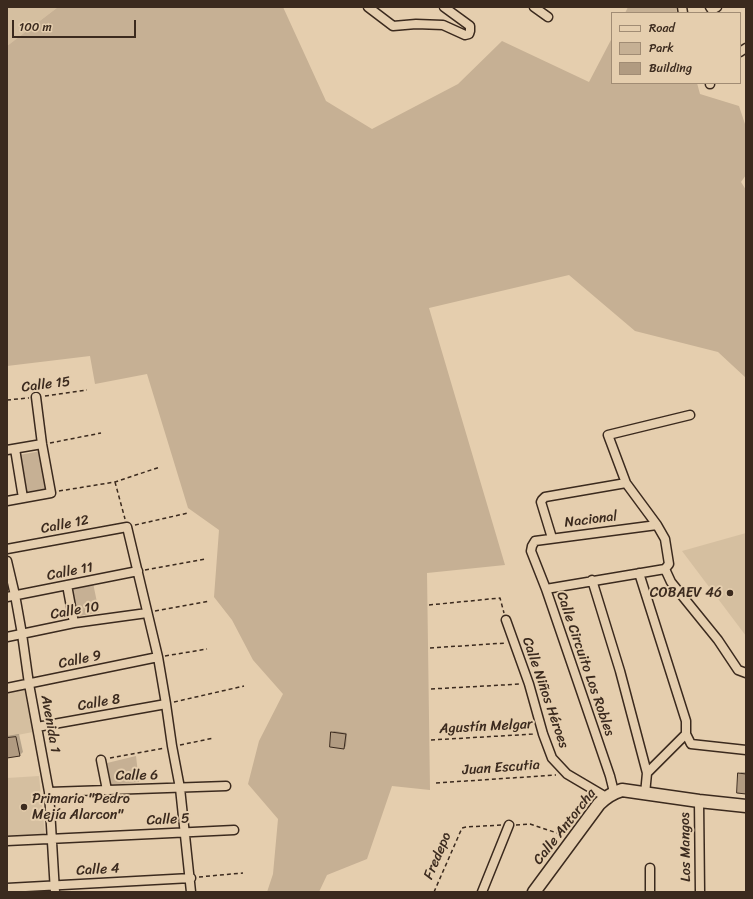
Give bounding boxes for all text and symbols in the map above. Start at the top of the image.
scale bar [14,12,138,38]
legend [611,12,741,84]
text: 100 m [19,16,52,38]
text: Road [649,17,675,39]
text: Park [649,37,674,59]
text: Building [649,57,692,79]
street label: Calle 15 [21,374,71,396]
street label: Nacional [564,508,618,532]
street label: Calle 12 [40,512,90,538]
street label: Calle 11 [46,559,94,585]
place label: COBAEV 46 [650,585,722,601]
marker: COBAEV 46 [725,588,735,598]
street label: Calle Circuito Los Robles [552,590,618,738]
street label: Calle 10 [49,598,101,624]
street label: Calle Niños Héroes [518,635,572,751]
street label: Calle 9 [57,647,103,673]
street label: Calle 8 [76,691,122,715]
street label: Avenida 1 [37,694,63,754]
street label: Agustín Melgar [439,716,533,738]
street label: Juan Escutia [462,757,540,779]
street label: Calle 6 [116,767,158,785]
street label: Calle Antorcha [530,786,600,868]
place label: Primaria "Pedro Mejía Alarcon" [32,791,130,824]
marker: Primaria "Pedro Mejía Alarcon" [19,802,29,812]
street label: Calle 5 [146,810,190,830]
street label: Los Mangos [677,812,695,882]
street label: Fredepo [421,830,455,882]
street label: Calle 4 [76,860,120,880]

